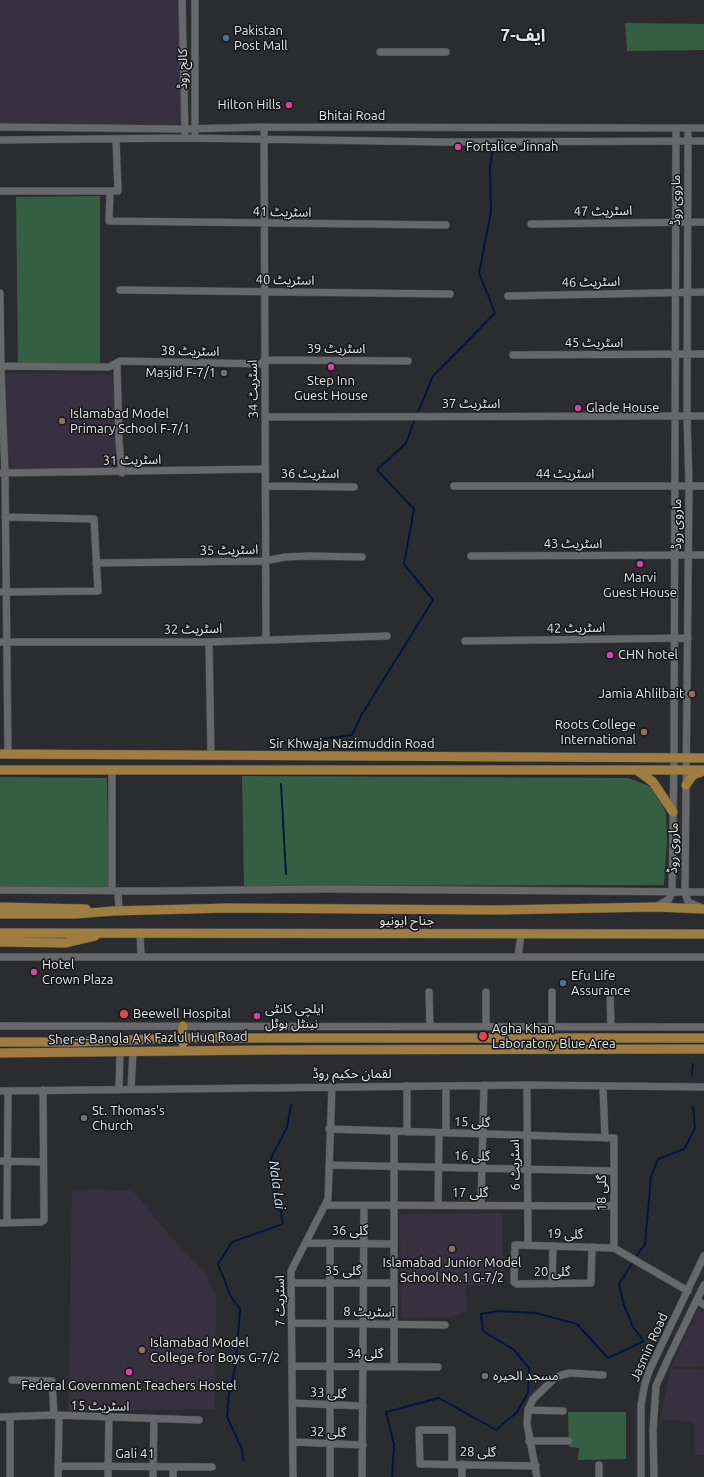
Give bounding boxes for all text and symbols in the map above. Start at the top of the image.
place label: Pakistan Post Mall [234,23,288,54]
district label: ایف-7 [501,25,545,45]
marker: Pakistan Post Mall [221,33,231,43]
street label: کالج روڈ [175,49,191,89]
place label: Hilton Hills [218,97,281,113]
marker: Hilton Hills [284,100,294,110]
street label: Bhitai Road [319,108,385,124]
place label: Fortalice Jinnah [466,139,558,155]
marker: Fortalice Jinnah [453,142,463,152]
street label: ماروی روڈ [668,175,684,225]
street label: اسٹریٹ 47 [574,203,632,219]
street label: اسٹریٹ 41 [253,204,311,220]
street label: اسٹریٹ 40 [256,272,314,288]
street label: اسٹریٹ 46 [562,274,620,290]
street label: اسٹریٹ 45 [565,335,623,351]
street label: اسٹریٹ 39 [307,341,365,357]
street label: اسٹریٹ 38 [161,343,219,359]
street label: اسٹریٹ 34 [245,360,261,418]
marker: Step Inn Guest House [326,362,336,372]
place label: Masjid F-7/1 [145,365,216,381]
marker: Masjid F-7/1 [219,368,229,378]
place label: Step Inn Guest House [294,373,368,404]
street label: اسٹریٹ 37 [442,396,500,412]
place label: Glade House [586,400,659,416]
marker: Glade House [573,403,583,413]
place label: Islamabad Model Primary School F-7/1 [70,406,190,437]
marker: Islamabad Model Primary School F-7/1 [57,416,67,426]
street label: اسٹریٹ 31 [103,452,161,468]
street label: اسٹریٹ 36 [281,466,339,482]
street label: اسٹریٹ 44 [536,466,594,482]
street label: ماروی روڈ [669,499,685,549]
street label: اسٹریٹ 43 [544,536,602,552]
street label: اسٹریٹ 35 [200,542,258,558]
marker: Marvi Guest House [635,559,645,569]
place label: Marvi Guest House [603,570,677,601]
street label: اسٹریٹ 42 [547,620,605,636]
street label: اسٹریٹ 32 [164,621,222,637]
place label: CHN hotel [618,647,678,663]
marker: CHN hotel [605,650,615,660]
place label: Jamia Ahlilbait [598,686,684,702]
marker: Jamia Ahlilbait [687,689,697,699]
place label: Roots College International [555,717,636,748]
marker: Roots College International [639,727,649,737]
street label: Sir Khwaja Nazimuddin Road [269,736,435,752]
street label: ماروی روڈ [665,822,681,874]
street label: جناح ایونیو [380,913,434,929]
place label: Hotel Crown Plaza [42,957,113,988]
marker: Hotel Crown Plaza [29,967,39,977]
place label: Efu Life Assurance [571,968,631,999]
marker: Efu Life Assurance [558,978,568,988]
place label: ایلچی کانٹی نینٹل ہوٹل [265,1001,324,1032]
place label: Beewell Hospital [133,1006,231,1022]
marker: Beewell Hospital [118,1008,130,1020]
marker: ایلچی کانٹی نینٹل ہوٹل [252,1011,262,1021]
place label: Agha Khan Laboratory Blue Area [492,1021,616,1052]
street label: Sher-e-Bangla A K Fazlul Huq Road [48,1028,248,1048]
marker: Agha Khan Laboratory Blue Area [477,1030,489,1042]
street label: لقمان حکیم روڈ [312,1066,392,1082]
place label: St. Thomas's Church [92,1103,165,1134]
marker: St. Thomas's Church [79,1113,89,1123]
street label: گلی 15 [454,1114,490,1130]
street label: اسٹریٹ 6 [507,1139,523,1191]
street label: گلی 16 [454,1148,490,1164]
water label: Nala Lai [265,1159,289,1211]
street label: گلی 18 [594,1175,610,1211]
street label: گلی 17 [452,1185,488,1201]
street label: گلی 36 [332,1223,368,1239]
street label: گلی 19 [547,1226,583,1242]
marker: Islamabad Junior Model School No.1 G-7/2 [447,1244,457,1254]
place label: Islamabad Junior Model School No.1 G-7/2 [383,1255,521,1286]
street label: گلی 35 [325,1263,361,1279]
street label: گلی 20 [534,1264,570,1280]
street label: اسٹریٹ 7 [272,1275,288,1327]
street label: اسٹریٹ 8 [343,1304,395,1320]
street label: Jasmin Road [627,1310,671,1384]
place label: Islamabad Model College for Boys G-7/2 [150,1335,280,1366]
marker: Islamabad Model College for Boys G-7/2 [137,1345,147,1355]
street label: گلی 34 [347,1346,383,1362]
marker: Federal Government Teachers Hostel [124,1367,134,1377]
place label: مسجد الحیرہ [493,1368,559,1384]
marker: مسجد الحیرہ [480,1371,490,1381]
place label: Federal Government Teachers Hostel [21,1378,237,1394]
street label: گلی 33 [309,1384,347,1402]
street label: اسٹریٹ 15 [71,1398,129,1414]
street label: گلی 32 [310,1424,346,1440]
street label: گلی 28 [460,1444,496,1460]
street label: Gali 41 [115,1446,155,1462]

